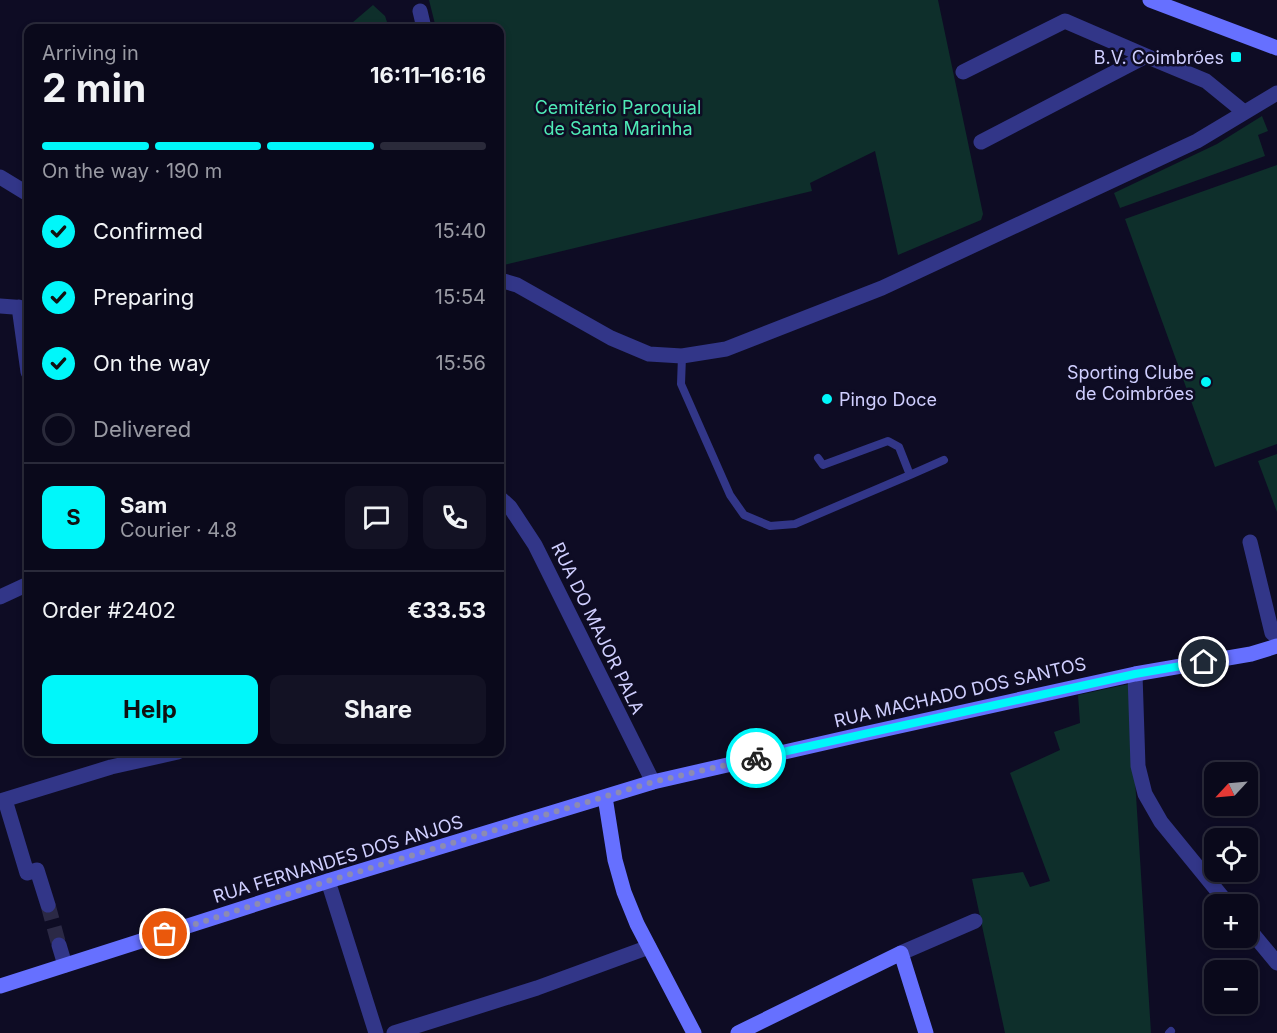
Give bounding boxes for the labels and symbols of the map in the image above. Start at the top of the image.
place label: B.V. Coimbrões [1094,47,1224,68]
marker: B.V. Coimbrões [1229,50,1243,64]
park label: Cemitério Paroquial de Santa Marinha [535,97,701,139]
place label: Sporting Clube de Coimbrões [1067,362,1194,404]
marker: Sporting Clube de Coimbrões [1199,375,1213,389]
place label: Pingo Doce [839,389,937,410]
marker: Pingo Doce [820,392,834,406]
street label: RUA DO MAJOR PALA [547,539,649,717]
pin [1178,636,1229,687]
street label: RUA MACHADO DOS SANTOS [832,653,1088,731]
courier [726,728,786,788]
north arrow [1204,762,1258,816]
street label: RUA FERNANDES DOS ANJOS [211,811,465,907]
pin [139,908,190,959]

